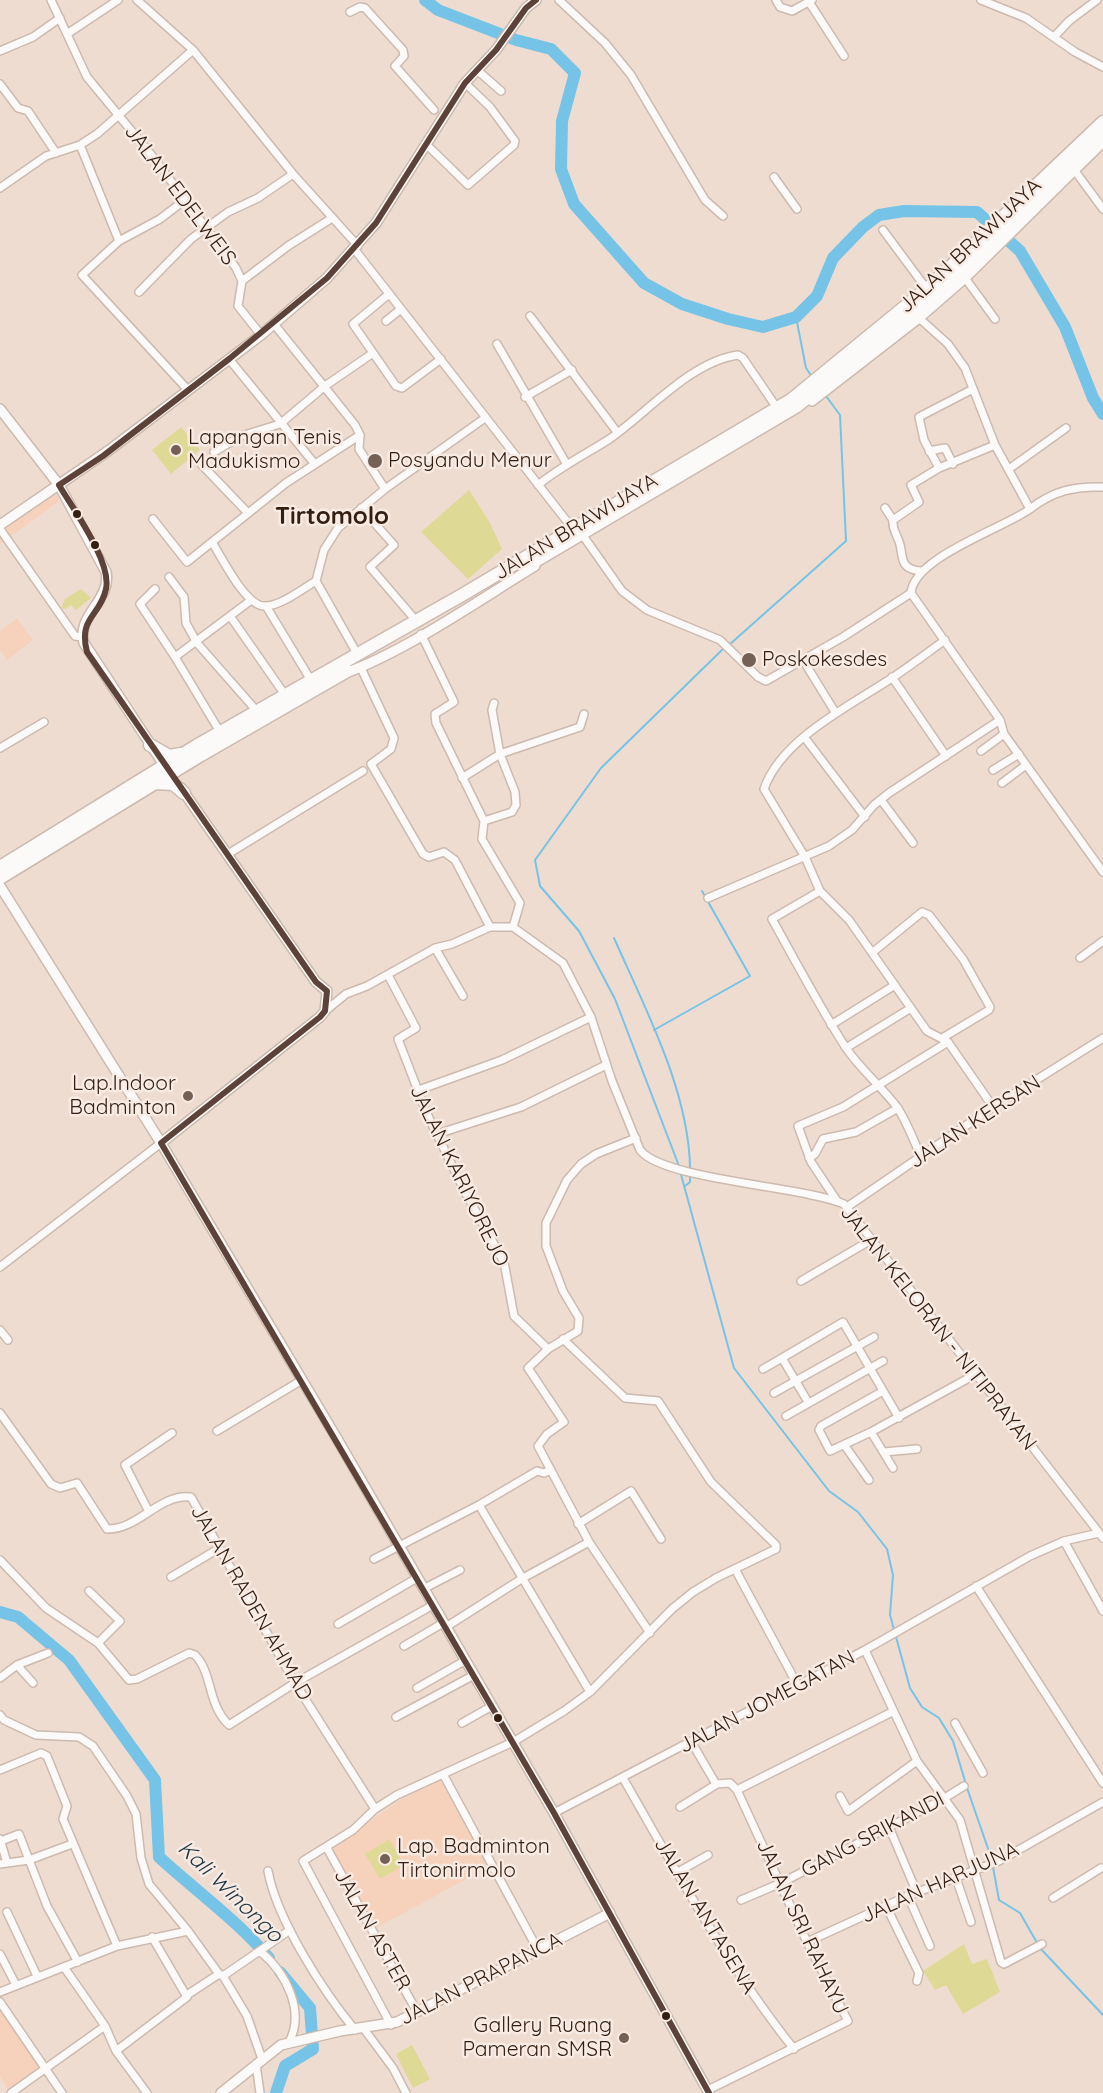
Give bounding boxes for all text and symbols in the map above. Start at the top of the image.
street label: JALAN EDELWEIS [119,120,241,270]
street label: JALAN BRAWIJAYA [893,173,1047,319]
place label: Lapangan Tenis Madukismo [188,425,342,475]
marker: Lapangan Tenis Madukismo [169,443,183,457]
place label: Posyandu Menur [388,448,552,474]
marker: Posyandu Menur [366,452,384,470]
street label: JALAN BRAWIJAYA [490,468,662,586]
district label: Tirtomolo [275,503,389,531]
unlabelled marker [71,508,83,520]
unlabelled marker [89,539,101,551]
place label: Poskokesdes [762,647,887,673]
marker: Poskokesdes [740,651,758,669]
street label: JALAN KERSAN [904,1070,1046,1174]
place label: Lap.Indoor Badminton [69,1071,176,1121]
street label: JALAN KARIYOREJO [404,1081,514,1271]
marker: Lap.Indoor Badminton [181,1089,195,1103]
street label: JALAN KELORAN - NITIPRAYAN [834,1200,1042,1456]
street label: JALAN RADEN AHMAD [185,1501,317,1705]
street label: JALAN JOMEGATAN [675,1645,859,1759]
unlabelled marker [492,1712,504,1724]
street label: GANG SRIKANDI [797,1787,949,1883]
street label: JALAN ANTASENA [648,1833,762,1999]
place label: Lap. Badminton Tirtonirmolo [397,1834,550,1884]
water label: Kali Winongo [172,1836,288,1948]
street label: JALAN SRI RAHAYU [750,1836,854,2018]
street label: JALAN HARJUNA [857,1837,1023,1929]
marker: Lap. Badminton Tirtonirmolo [378,1852,392,1866]
street label: JALAN ASTER [328,1865,416,1995]
street label: JALAN PRAPANCA [395,1927,567,2031]
unlabelled marker [660,2010,672,2022]
place label: Gallery Ruang Pameran SMSR [462,2013,612,2063]
marker: Gallery Ruang Pameran SMSR [617,2031,631,2045]

